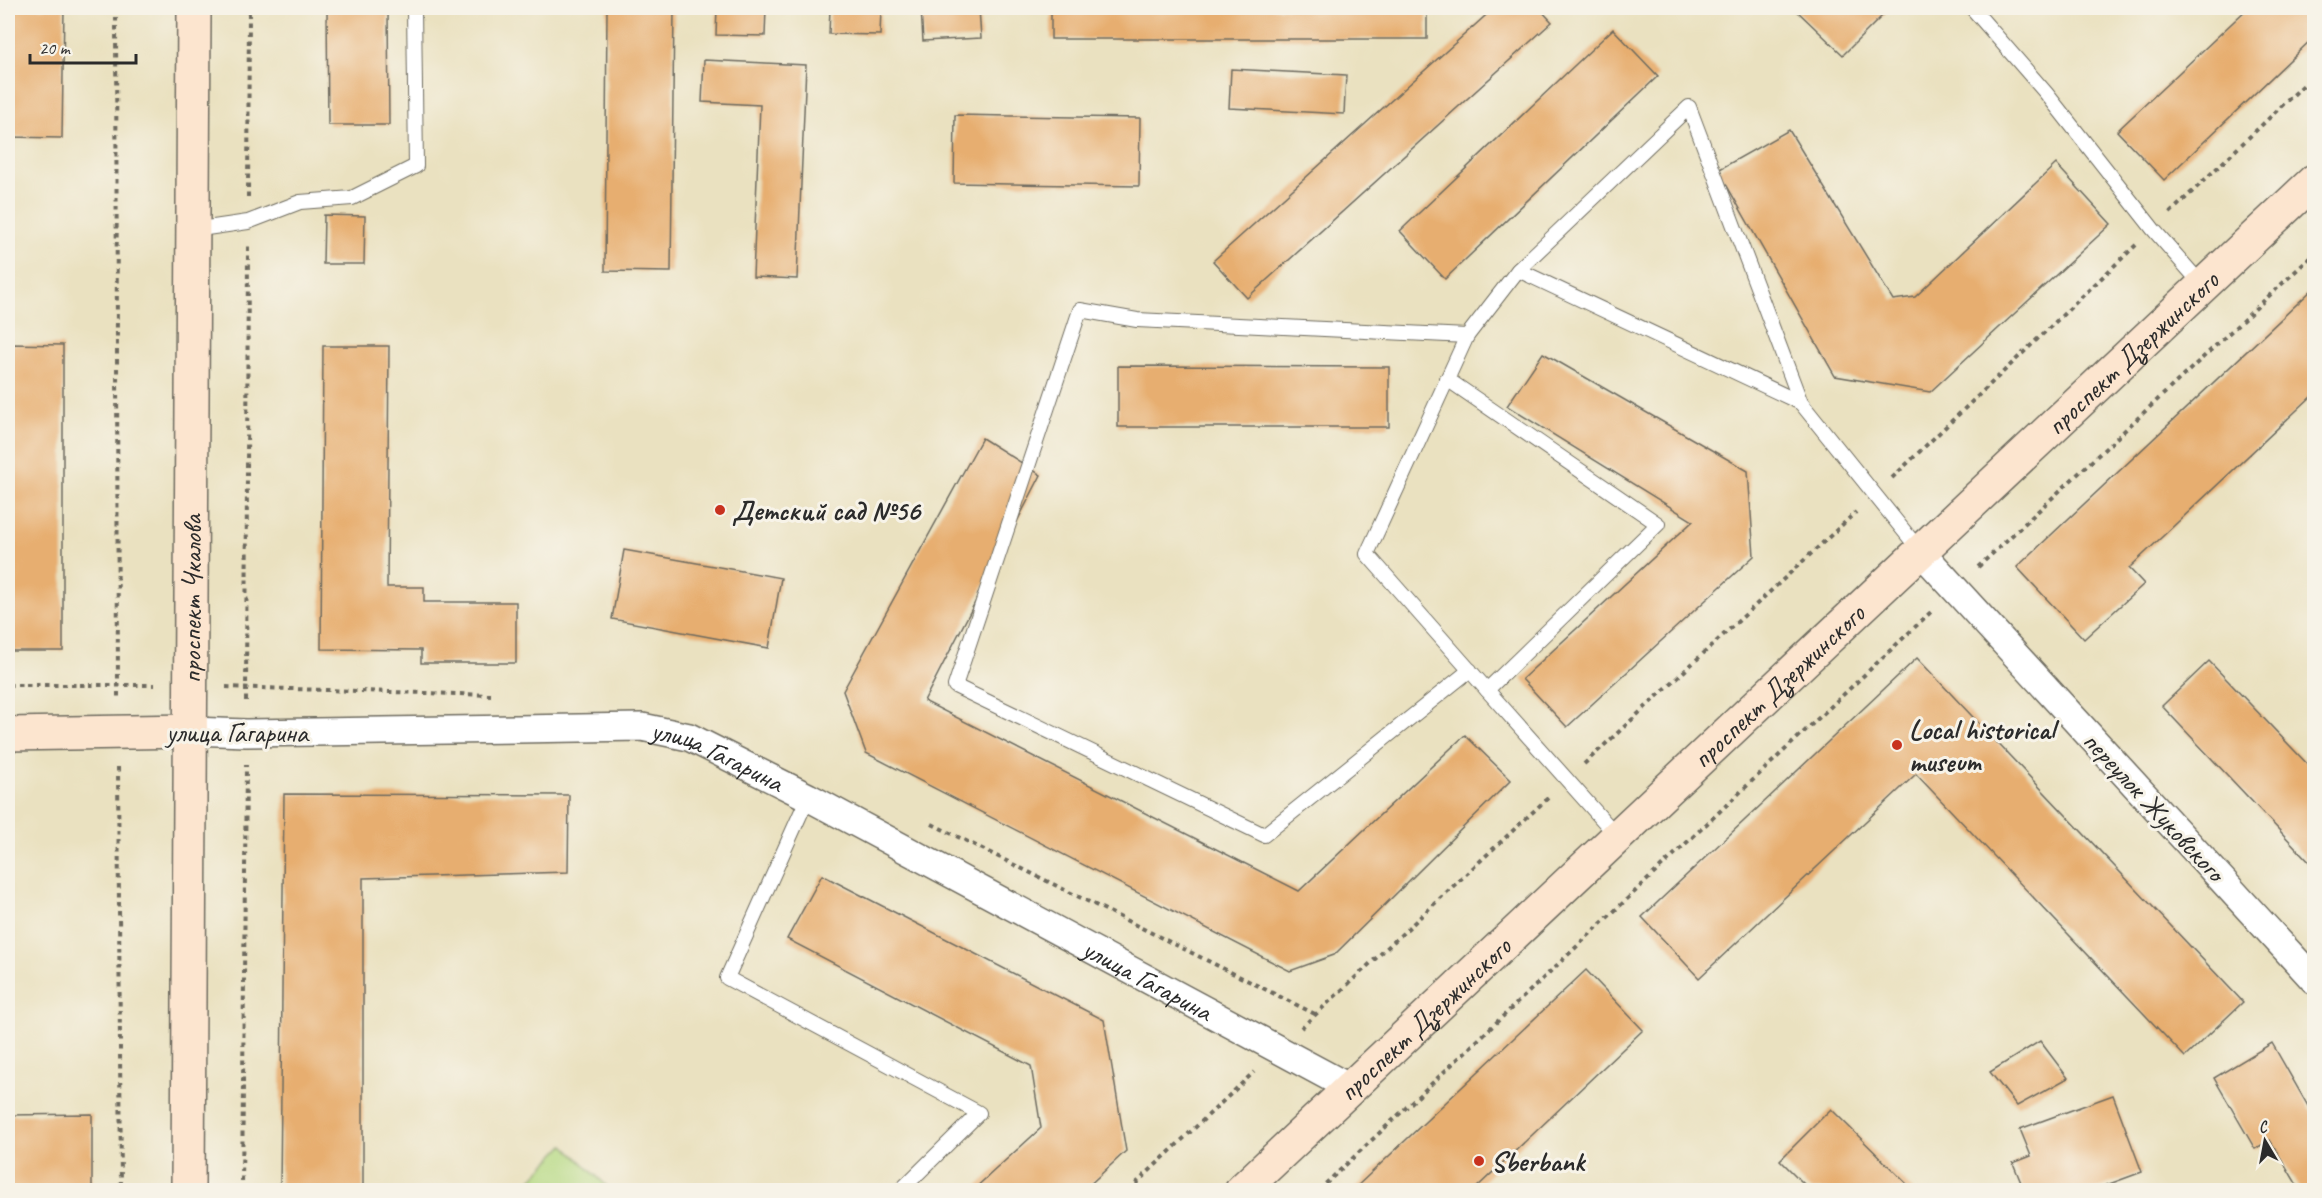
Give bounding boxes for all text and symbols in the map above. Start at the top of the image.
scale bar [30,27,136,65]
text: 20 m [39,37,72,59]
street label: проспект Дзержинского [2038,261,2227,442]
place label: Детский сад №56 [732,493,922,528]
marker: Детский сад №56 [713,503,727,517]
street label: проспект Чкалова [173,513,209,684]
street label: проспект Дзержинского [1684,594,1873,775]
street label: улица Гагарина [646,712,791,800]
place label: Local historical museum [1909,712,2060,779]
street label: улица Гагарина [164,715,310,750]
street label: переулок Жуковского [2075,723,2235,891]
marker: Local historical museum [1890,738,1904,752]
street label: проспект Дзержинского [1330,928,1519,1108]
street label: улица Гагарина [1075,929,1220,1029]
north arrow [2235,1111,2295,1171]
text: С [2257,1116,2270,1138]
place label: Sberbank [1491,1144,1587,1179]
marker: Sberbank [1472,1154,1486,1168]

